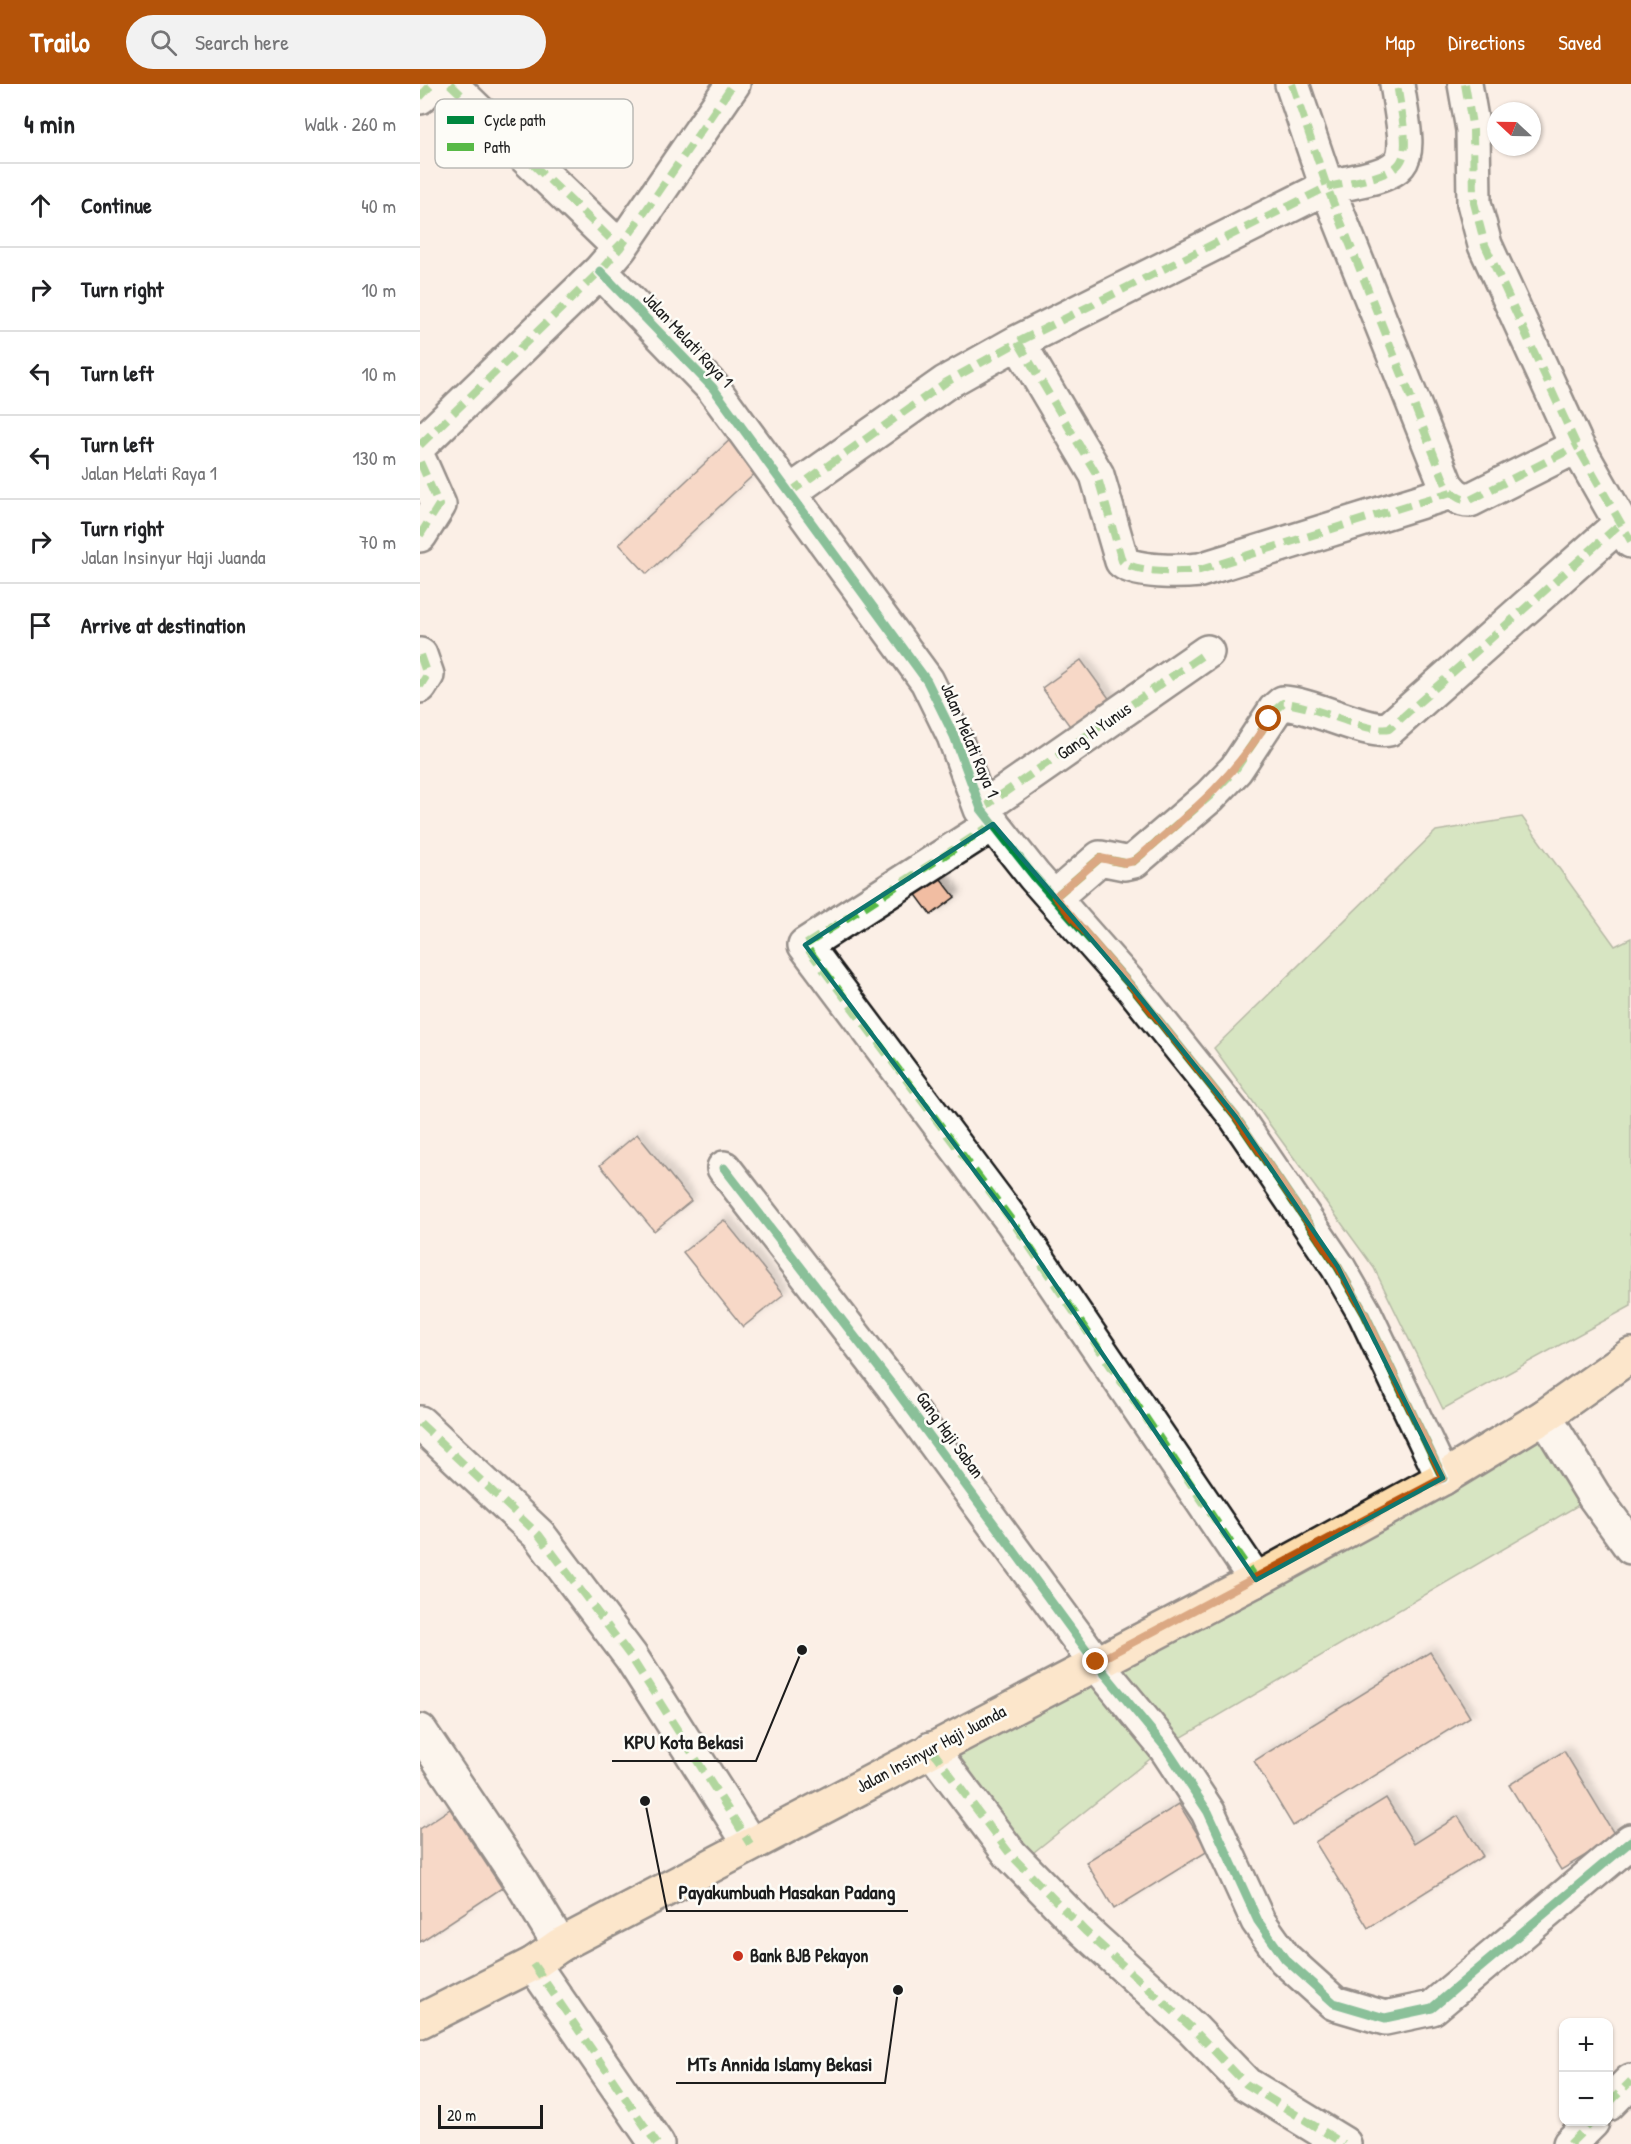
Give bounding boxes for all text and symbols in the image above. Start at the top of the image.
search box [126,15,546,69]
text: Trailo [30,23,90,61]
icon: search [147,26,180,59]
text: Search here [195,27,289,57]
text: Map [1385,28,1415,57]
text: Directions [1448,28,1525,57]
text: Saved [1558,28,1601,57]
legend [435,99,633,168]
north arrow [1487,102,1541,156]
text: 4 min [24,106,75,141]
text: Cycle path [484,109,546,131]
text: Walk · 260 m [305,110,396,137]
text: Path [484,136,510,158]
icon: ahead [24,189,57,222]
text: Continue [81,190,152,220]
text: 40 m [361,192,396,219]
icon: right [24,273,57,306]
text: Turn right [81,274,164,304]
text: 10 m [362,276,396,303]
street label: Jalan Melati Raya 1 [637,286,739,393]
icon: left [24,357,57,390]
text: Turn left [81,358,154,388]
text: 10 m [362,360,396,387]
text: Turn left [81,429,154,459]
icon: left [24,441,57,474]
text: 130 m [353,444,396,471]
text: Jalan Melati Raya 1 [81,459,217,486]
text: Turn right [81,513,164,543]
icon: right [24,525,57,558]
text: 70 m [359,528,396,555]
text: Jalan Insinyur Haji Juanda [81,543,266,570]
icon: arrive [24,609,57,642]
text: Arrive at destination [81,610,246,640]
street label: Jalan Melati Raya 1 [935,679,1006,801]
street label: Gang H Yunus [1051,696,1136,765]
route start [1255,705,1281,731]
street label: Gang Haji Saban [910,1386,990,1483]
route end [1082,1648,1108,1674]
street label: Jalan Insinyur Haji Juanda [852,1699,1010,1799]
callout: KPU Kota Bekasi [612,1723,756,1761]
text: KPU Kota Bekasi [624,1728,744,1755]
callout: Payakumbuah Masakan Padang [667,1873,908,1911]
text: Payakumbuah Masakan Padang [679,1878,896,1906]
place label: Bank BJB Pekayon [750,1943,868,1969]
marker: Bank BJB Pekayon [731,1949,745,1963]
map controls [1559,2018,1613,2126]
button: + [1559,2018,1613,2072]
callout: MTs Annida Islamy Bekasi [676,2045,885,2083]
text: MTs Annida Islamy Bekasi [688,2050,872,2078]
button: − [1559,2072,1613,2126]
scale bar [438,2102,543,2130]
text: 20 m [447,2104,476,2126]

